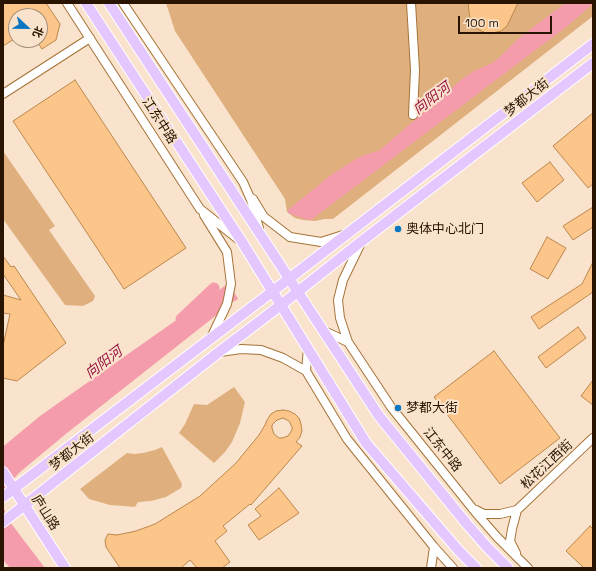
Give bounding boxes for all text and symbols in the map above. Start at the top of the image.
north arrow [8,8,48,48]
scale bar [460,8,554,34]
text: 100 m [465,15,499,31]
text: 北 [30,24,47,40]
street label: 梦都大街 [502,76,552,120]
water label: 向阳河 [410,80,454,118]
street label: 江东中路 [138,95,180,147]
place label: 奥体中心北门 [406,221,484,237]
marker: 奥体中心北门 [393,224,403,234]
water label: 向阳河 [82,344,126,382]
place label: 梦都大街 [406,400,458,416]
marker: 梦都大街 [393,403,403,413]
street label: 江东中路 [420,425,464,475]
street label: 梦都大街 [47,430,97,474]
street label: 松花江西街 [518,437,576,493]
street label: 庐山路 [28,492,62,534]

